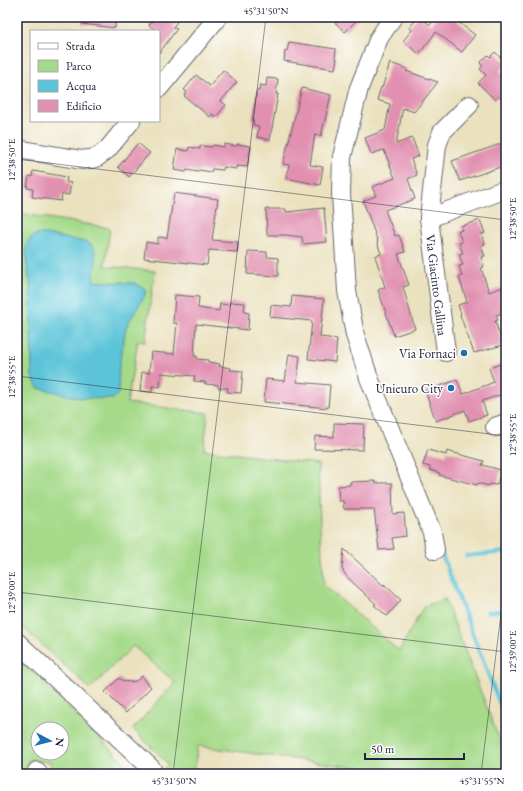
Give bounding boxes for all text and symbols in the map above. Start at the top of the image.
text: 45°31'50"N [244,4,289,17]
legend [30,30,160,122]
text: Strada [66,38,95,54]
text: Parco [66,58,91,74]
text: Acqua [65,78,97,94]
text: Edificio [66,98,102,114]
text: 12°38'50"E [5,138,18,181]
text: 12°38'50"E [506,197,519,240]
street label: Via Giacinto Gallina [422,233,451,337]
place label: Via Fornaci [399,345,456,362]
marker: Via Fornaci [459,348,469,358]
text: 12°38'55"E [5,355,18,398]
place label: Unieuro City [376,380,443,397]
marker: Unieuro City [446,383,456,393]
text: 12°38'55"E [506,413,519,456]
text: 12°39'00"E [5,571,18,614]
text: 12°39'00"E [506,630,519,673]
north arrow [30,721,70,761]
scale bar [365,735,464,761]
text: N [52,737,67,748]
text: 50 m [371,741,395,757]
text: 45°31'50"N [152,774,197,787]
text: 45°31'55"N [460,774,505,787]

